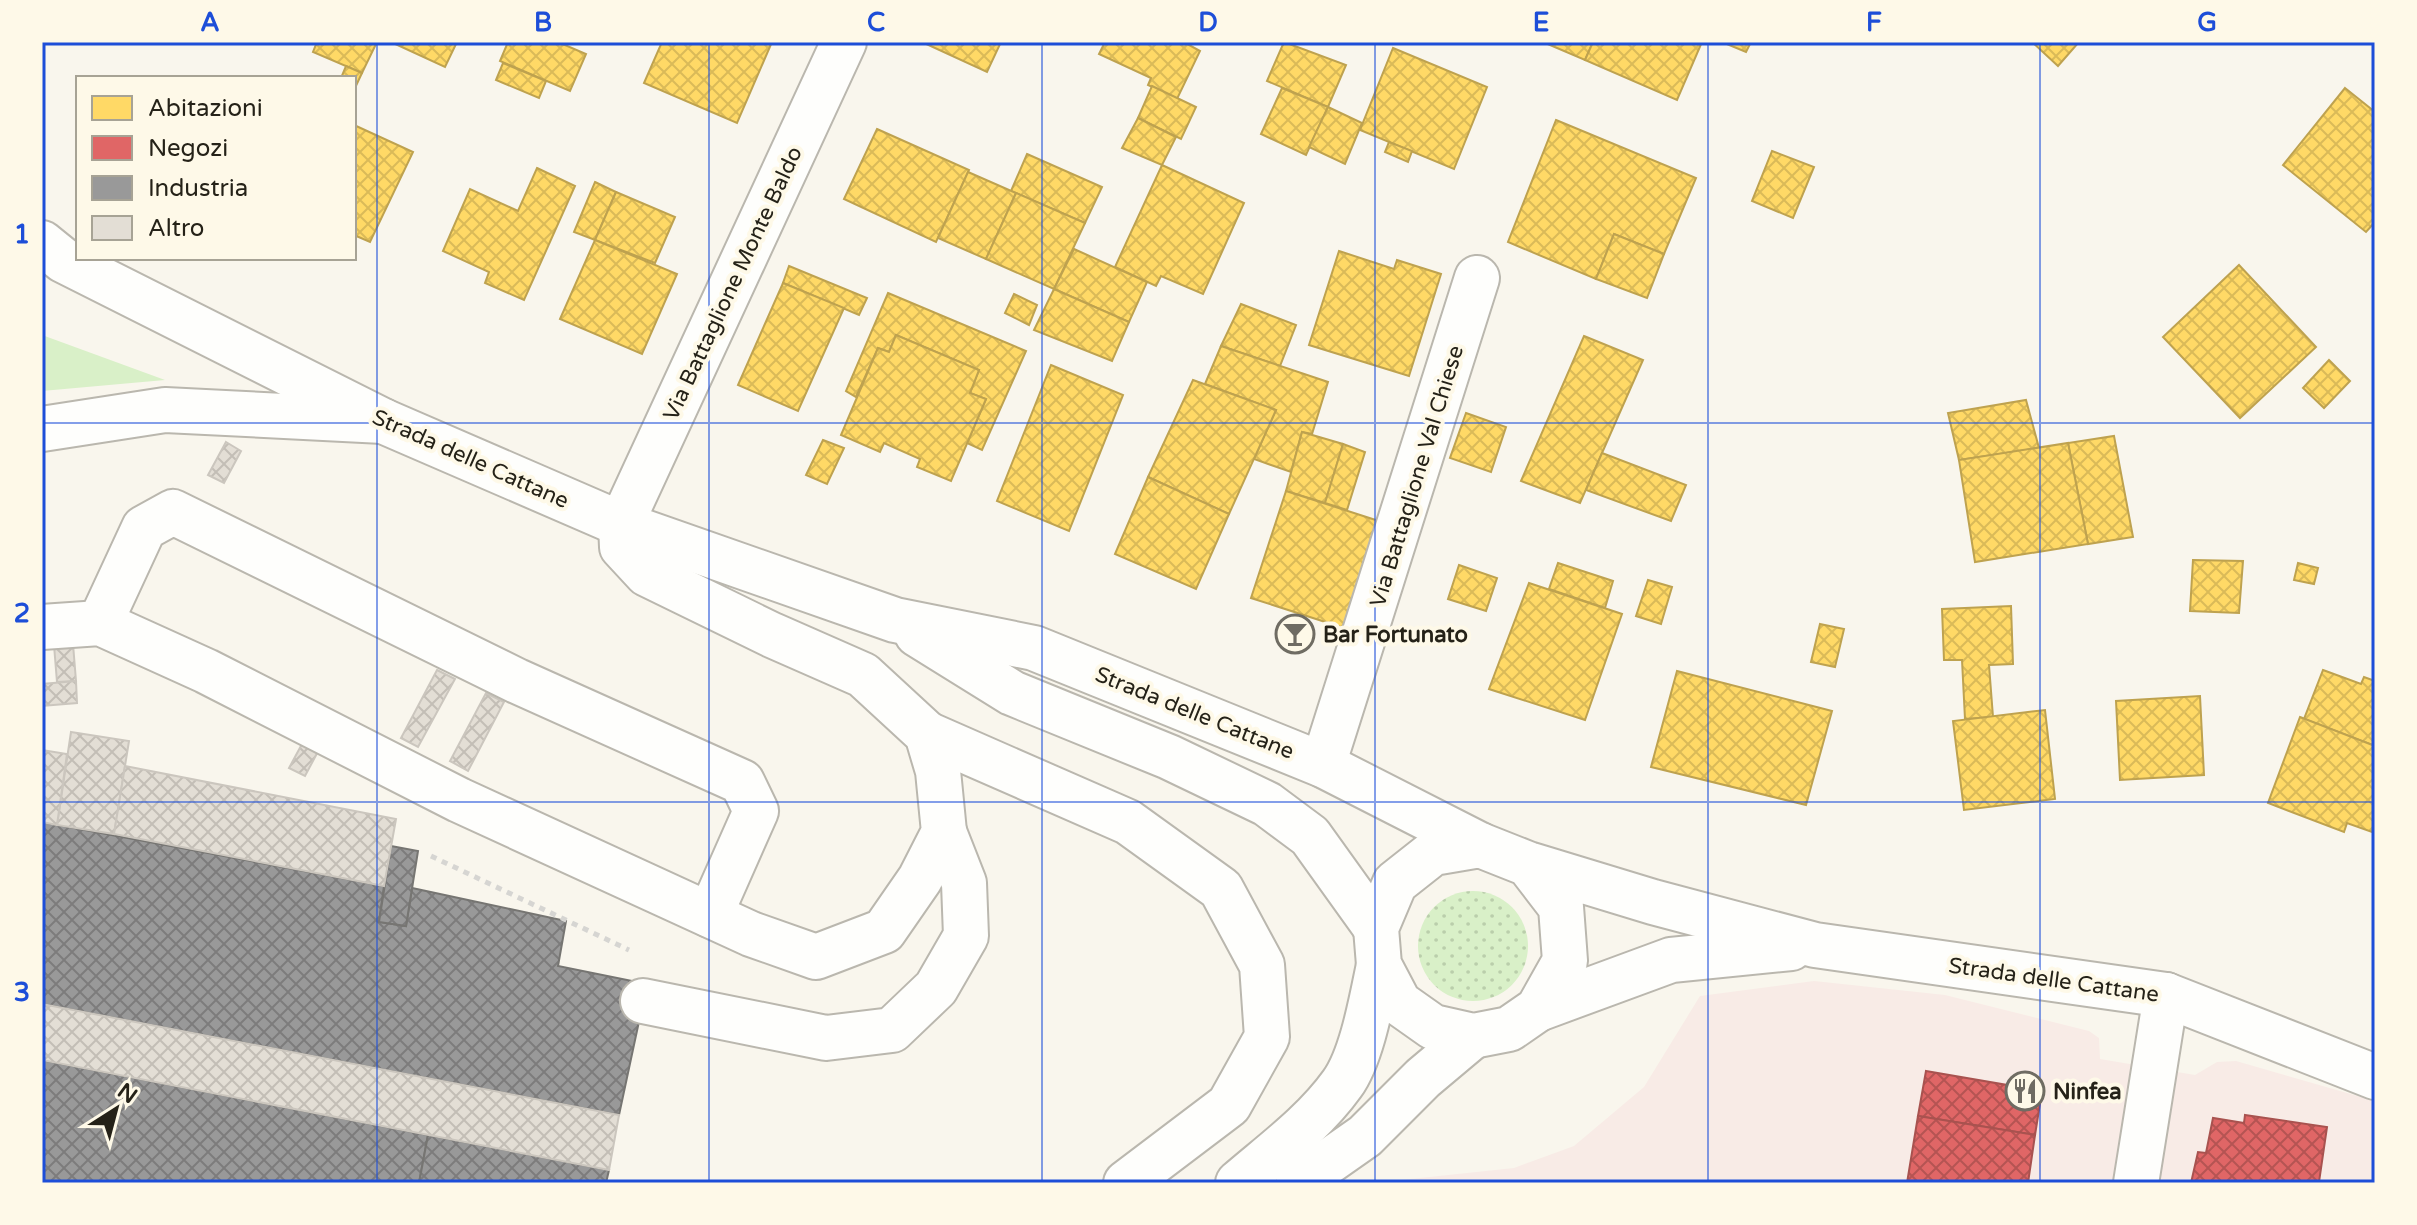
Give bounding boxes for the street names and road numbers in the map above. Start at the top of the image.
street label: Via Battaglione Monte Baldo [658,142,808,424]
street label: Via Battaglione Val Chiese [1365,342,1469,610]
street label: Strada delle Cattane [368,404,573,514]
street label: Strada delle Cattane [1091,661,1298,765]
street label: Strada delle Cattane [1947,952,2161,1008]

